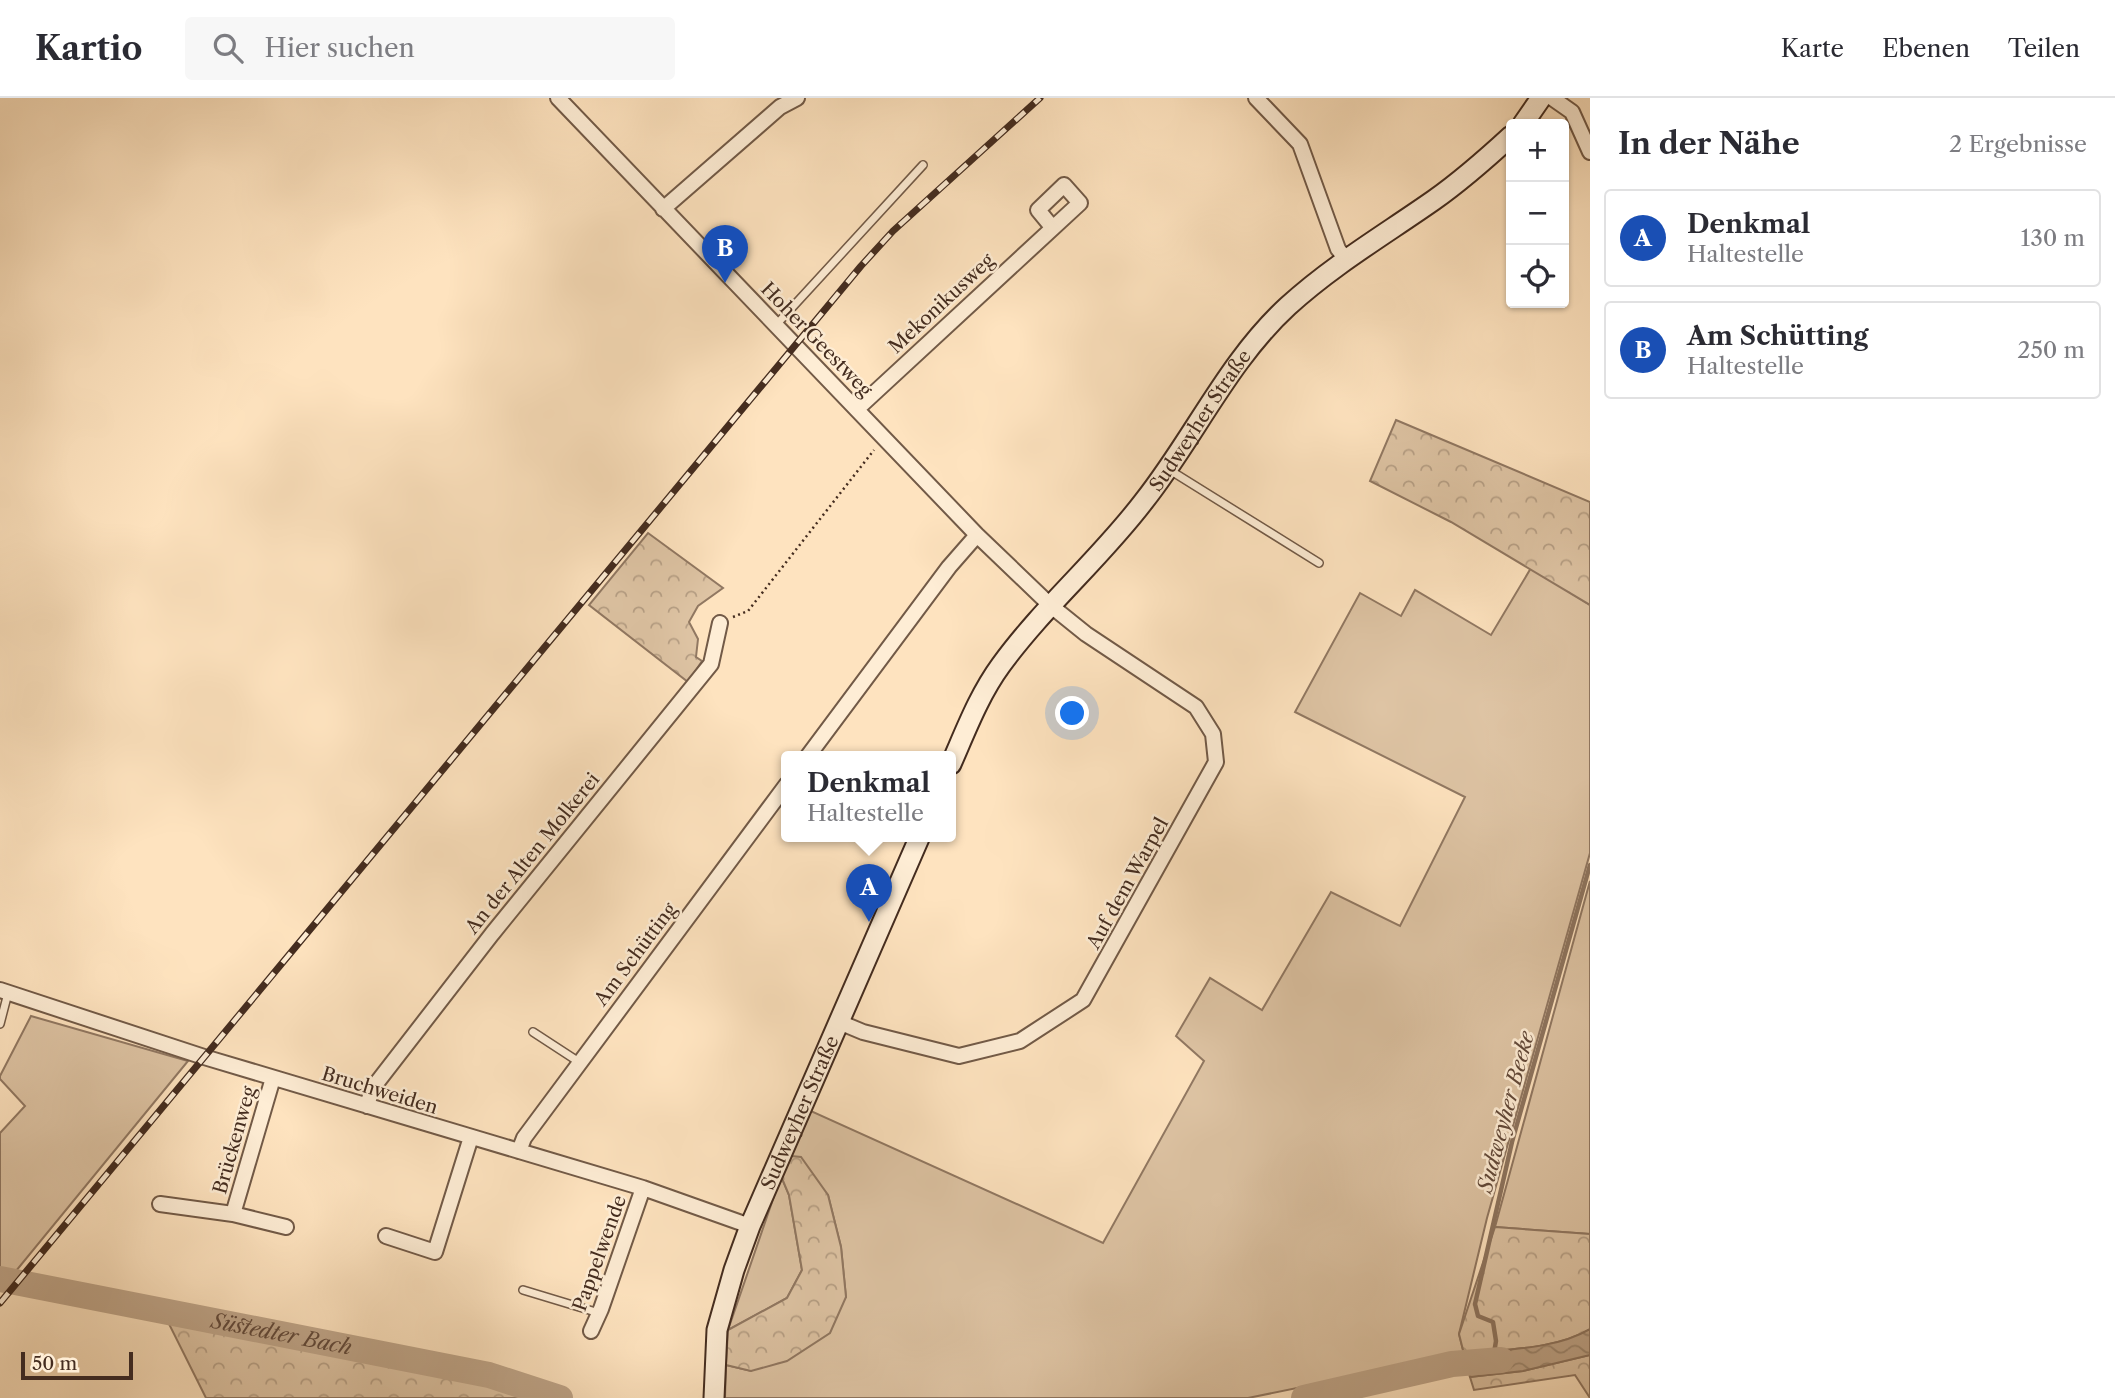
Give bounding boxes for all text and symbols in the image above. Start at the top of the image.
search box [185,17,675,80]
text: Kartio [35,28,143,69]
icon: search [209,29,247,67]
text: Hier suchen [265,32,415,64]
text: Karte [1781,34,1844,63]
text: Ebenen [1882,34,1970,63]
text: Teilen [2008,34,2080,63]
map controls [1506,119,1569,308]
button: + [1506,119,1569,182]
text: In der Nähe [1618,125,1800,162]
text: 2 Ergebnisse [1949,130,2087,158]
button: − [1506,182,1569,245]
text: Denkmal [1687,208,1810,240]
text: A [1634,224,1652,252]
text: 130 m [2021,224,2085,252]
pin: B [702,225,748,283]
text: Haltestelle [1687,240,1804,268]
button: locate [1506,245,1569,308]
street label: Mekonikusweg [884,248,1000,358]
street label: Hoher Geestweg [756,277,878,402]
text: Am Schütting [1687,320,1869,352]
text: B [1634,336,1652,364]
text: 250 m [2017,336,2085,364]
street label: Sudweyher Straße [1144,345,1256,496]
text: Haltestelle [1687,352,1804,380]
your location [1055,696,1089,730]
popup [781,751,956,842]
text: Denkmal [807,767,930,799]
street label: An der Alten Molkerei [460,768,604,939]
text: Haltestelle [807,799,924,827]
street label: Auf dem Warpel [1081,813,1173,954]
pin: A [846,864,892,922]
street label: Am Schütting [589,898,682,1011]
water label: Sudweyher Beeke [1471,1028,1539,1197]
street label: Sudweyher Straße [756,1032,844,1193]
street label: Bruchweiden [319,1062,441,1119]
street label: Brückenweg [208,1083,261,1197]
street label: Pappelwende [568,1192,631,1314]
water label: Süstedter Bach [207,1307,354,1360]
scale bar [21,1349,133,1381]
text: 50 m [32,1352,77,1375]

